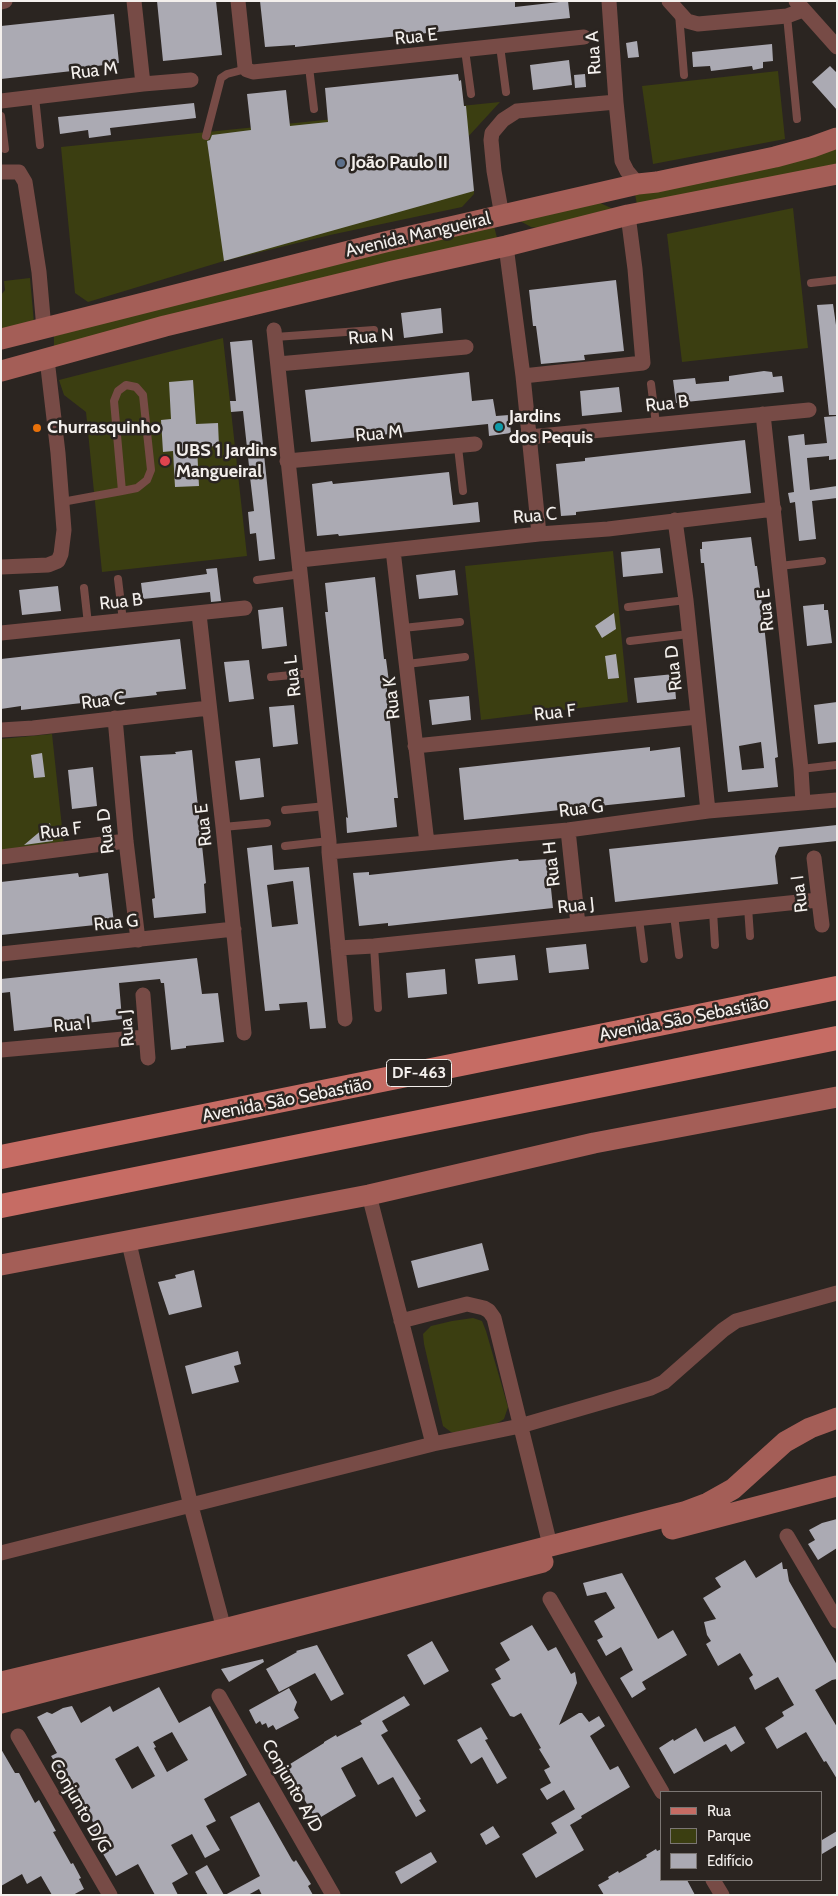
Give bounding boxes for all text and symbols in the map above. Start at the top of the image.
street label: Rua E [394,24,438,50]
street label: Rua A [582,30,606,76]
street label: Rua M [69,57,119,85]
place label: João Paulo II [351,152,448,174]
marker: João Paulo II [335,157,347,169]
street label: Avenida Mangueiral [343,208,493,262]
street label: Rua N [347,324,395,350]
street label: Rua B [644,391,690,417]
place label: Jardins dos Pequis [509,406,593,448]
place label: Churrasquinho [47,417,161,439]
street label: Rua M [354,421,404,447]
marker: Jardins dos Pequis [493,421,505,433]
marker: Churrasquinho [31,422,43,434]
place label: UBS 1 Jardins Mangueiral [176,440,277,482]
marker: UBS 1 Jardins Mangueiral [158,454,172,468]
street label: Rua C [512,503,558,529]
street label: Rua E [753,588,779,632]
street label: Rua B [98,589,144,615]
street label: Rua D [661,644,687,692]
street label: Rua L [280,654,306,698]
street label: Rua K [379,676,405,720]
street label: Rua C [80,688,126,714]
street label: Rua F [533,700,577,726]
street label: Rua G [557,796,605,822]
street label: Rua E [191,803,217,847]
street label: Rua D [93,807,119,855]
street label: Rua F [39,818,83,844]
street label: Rua H [539,840,565,888]
street label: Rua I [787,874,813,914]
street label: Rua J [556,893,596,919]
street label: Rua G [93,910,139,936]
street label: Avenida São Sebastião [597,992,771,1046]
street label: Rua J [115,1008,139,1048]
street label: Rua I [52,1013,92,1037]
road number: DF-463 [386,1060,452,1086]
street label: Avenida São Sebastião [200,1073,374,1127]
street label: Conjunto A/D [257,1736,327,1836]
street label: Conjunto D/G [45,1755,115,1857]
legend [660,1791,823,1881]
text: Rua [707,1802,731,1820]
text: Parque [707,1827,751,1845]
text: Edifício [707,1852,753,1870]

